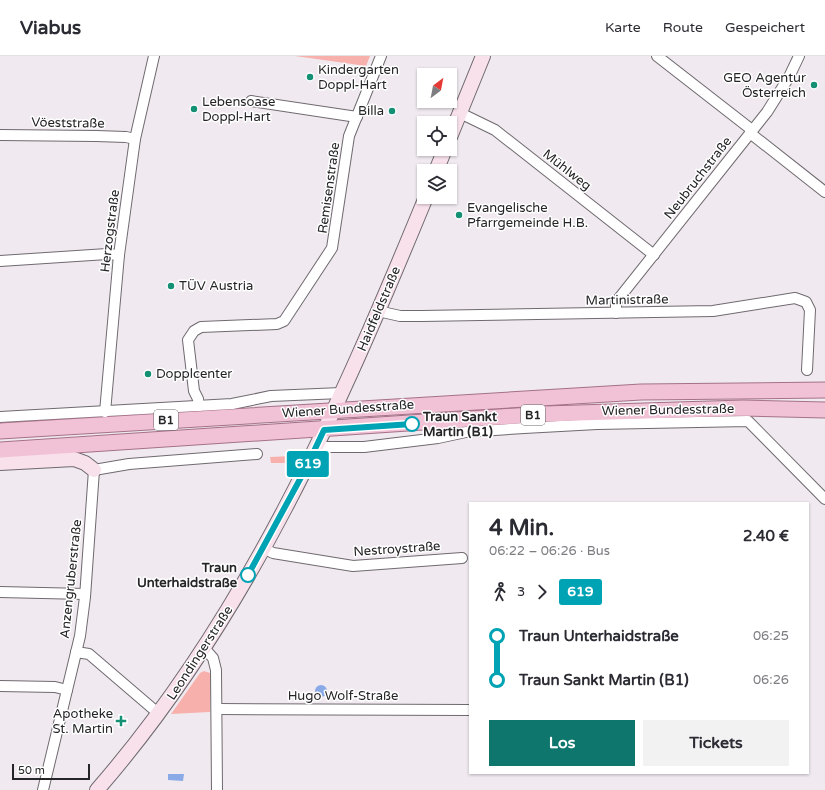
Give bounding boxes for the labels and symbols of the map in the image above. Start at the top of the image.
place label: Kindergarten Doppl-Hart [318,62,399,93]
north arrow [417,68,457,108]
place label: GEO Agentur Österreich [723,70,806,101]
marker: Kindergarten Doppl-Hart [305,72,315,82]
marker: GEO Agentur Österreich [809,80,819,90]
place label: Lebensoase Doppl-Hart [202,94,275,125]
place label: Billa [358,103,384,119]
marker: Lebensoase Doppl-Hart [189,104,199,114]
marker: Billa [387,106,397,116]
street label: Vöeststraße [31,114,105,132]
street label: Neubruchstraße [661,134,735,222]
street label: Remisenstraße [315,141,343,235]
street label: Mühlweg [540,146,594,194]
street label: Herzogstraße [97,189,123,273]
place label: Evangelische Pfarrgemeinde H.B. [467,200,588,231]
marker: Evangelische Pfarrgemeinde H.B. [454,210,464,220]
street label: Haidfeldstraße [354,264,404,354]
place label: TÜV Austria [179,278,253,294]
marker: TÜV Austria [166,281,176,291]
street label: Martinistraße [585,291,669,309]
place label: Dopplcenter [156,366,232,382]
marker: Dopplcenter [143,369,153,379]
street label: Wiener Bundesstraße [281,396,415,422]
street label: Wiener Bundesstraße [602,401,734,419]
road number: B1 [521,405,545,425]
place label: Traun Sankt Martin (B1) [422,409,497,440]
road number: B1 [154,410,178,430]
marker: Traun Sankt Martin (B1) [404,416,420,432]
line badge: 619 [285,451,331,477]
street label: Anzengruberstraße [57,519,85,639]
street label: Nestroystraße [353,538,441,560]
place label: Traun Unterhaidstraße [137,560,238,591]
marker: Traun Unterhaidstraße [240,567,256,583]
street label: Leondingerstraße [164,603,236,703]
street label: Hugo Wolf-Straße [288,688,398,704]
place label: Apotheke St. Martin [53,706,113,737]
marker: Apotheke St. Martin [116,716,126,726]
scale bar [12,762,90,781]

